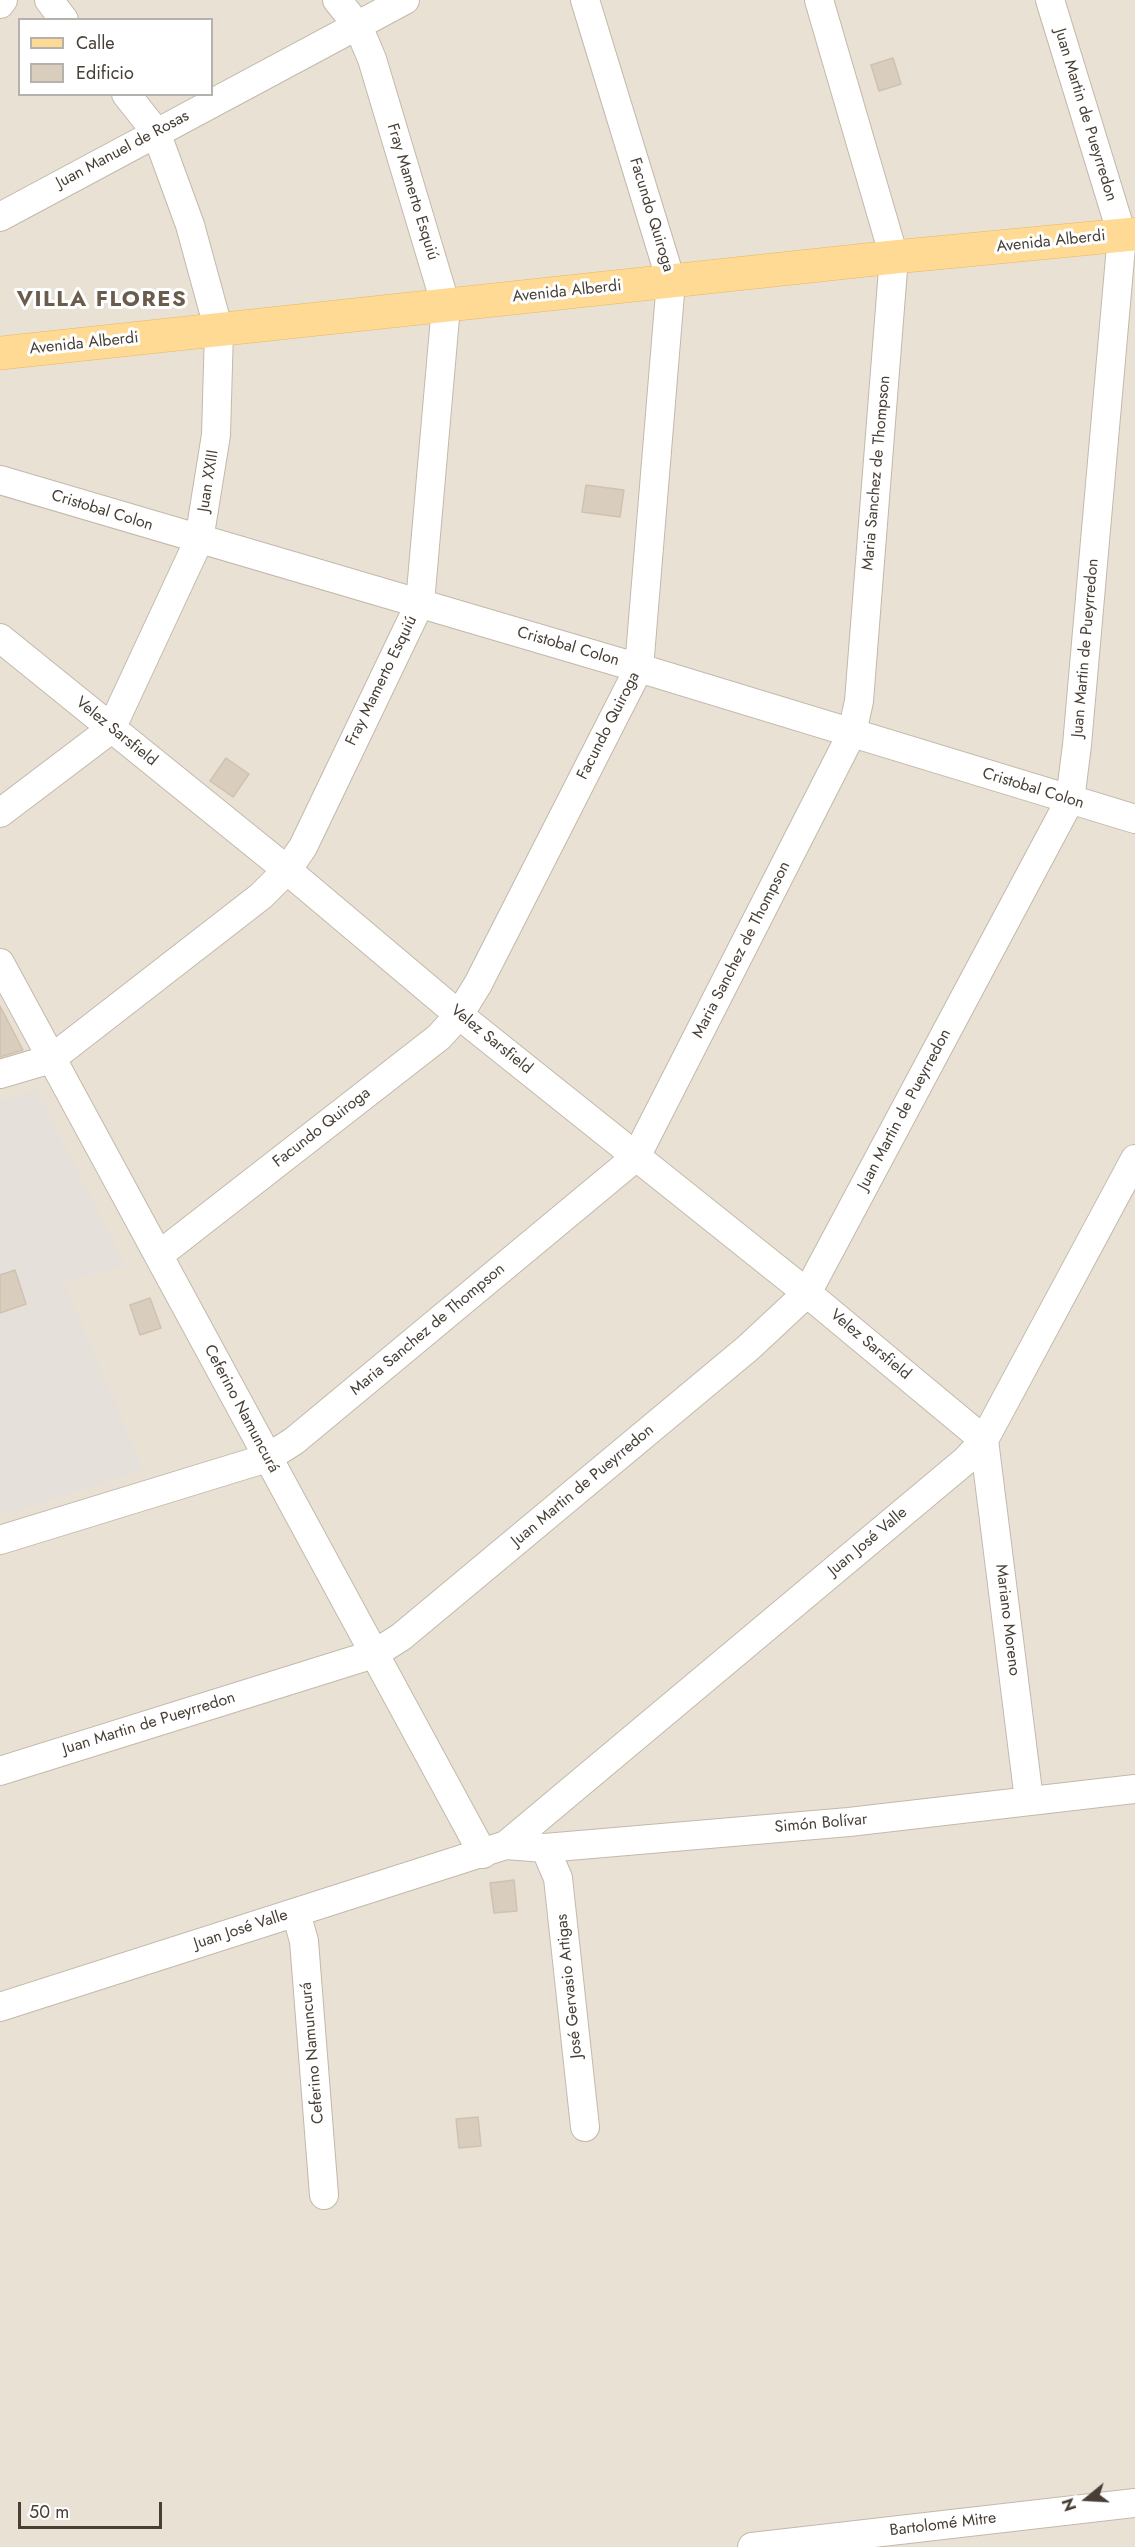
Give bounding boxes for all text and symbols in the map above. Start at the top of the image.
legend [18,18,213,96]
street label: Juan Martin de Pueyrredon [1050,26,1120,204]
text: Calle [76,30,115,56]
text: Edificio [76,60,134,86]
street label: Juan Manuel de Rosas [53,107,193,193]
street label: Fray Mamerto Esquiú [382,121,442,263]
street label: Facundo Quiroga [625,156,677,274]
street label: Avenida Alberdi [996,227,1106,257]
street label: Avenida Alberdi [512,277,622,307]
district label: VILLA FLORES [17,288,187,314]
street label: Avenida Alberdi [29,329,139,359]
street label: Maria Sanchez de Thompson [859,375,895,571]
street label: Juan XXIII [195,449,223,513]
street label: Cristobal Colon [49,486,155,536]
street label: Juan Martin de Pueyrredon [1069,558,1103,738]
street label: Fray Mamerto Esquiú [342,613,422,749]
street label: Cristobal Colon [515,623,621,671]
street label: Facundo Quiroga [574,669,644,783]
street label: Velez Sarsfield [71,693,161,771]
street label: Cristobal Colon [980,764,1086,814]
street label: Maria Sanchez de Thompson [689,858,795,1042]
street label: Velez Sarsfield [446,1001,536,1079]
street label: Juan Martin de Pueyrredon [854,1026,956,1194]
street label: Facundo Quiroga [269,1084,375,1172]
street label: Maria Sanchez de Thompson [347,1260,509,1400]
street label: Velez Sarsfield [826,1306,914,1384]
street label: Ceferino Namuncurá [199,1342,283,1476]
street label: Juan Martin de Pueyrredon [508,1421,658,1551]
street label: Juan José Valle [825,1503,911,1581]
street label: Mariano Moreno [991,1563,1023,1677]
street label: Juan Martin de Pueyrredon [60,1689,238,1759]
street label: Simón Bolívar [774,1810,868,1838]
street label: Juan José Valle [192,1906,290,1954]
street label: José Gervasio Artigas [553,1913,587,2059]
street label: Ceferino Namuncurá [297,1981,329,2125]
north arrow [1057,2469,1117,2529]
scale bar [21,2490,165,2528]
text: N [1057,2495,1082,2514]
text: 50 m [29,2499,69,2525]
street label: Bartolomé Mitre [889,2509,997,2541]

